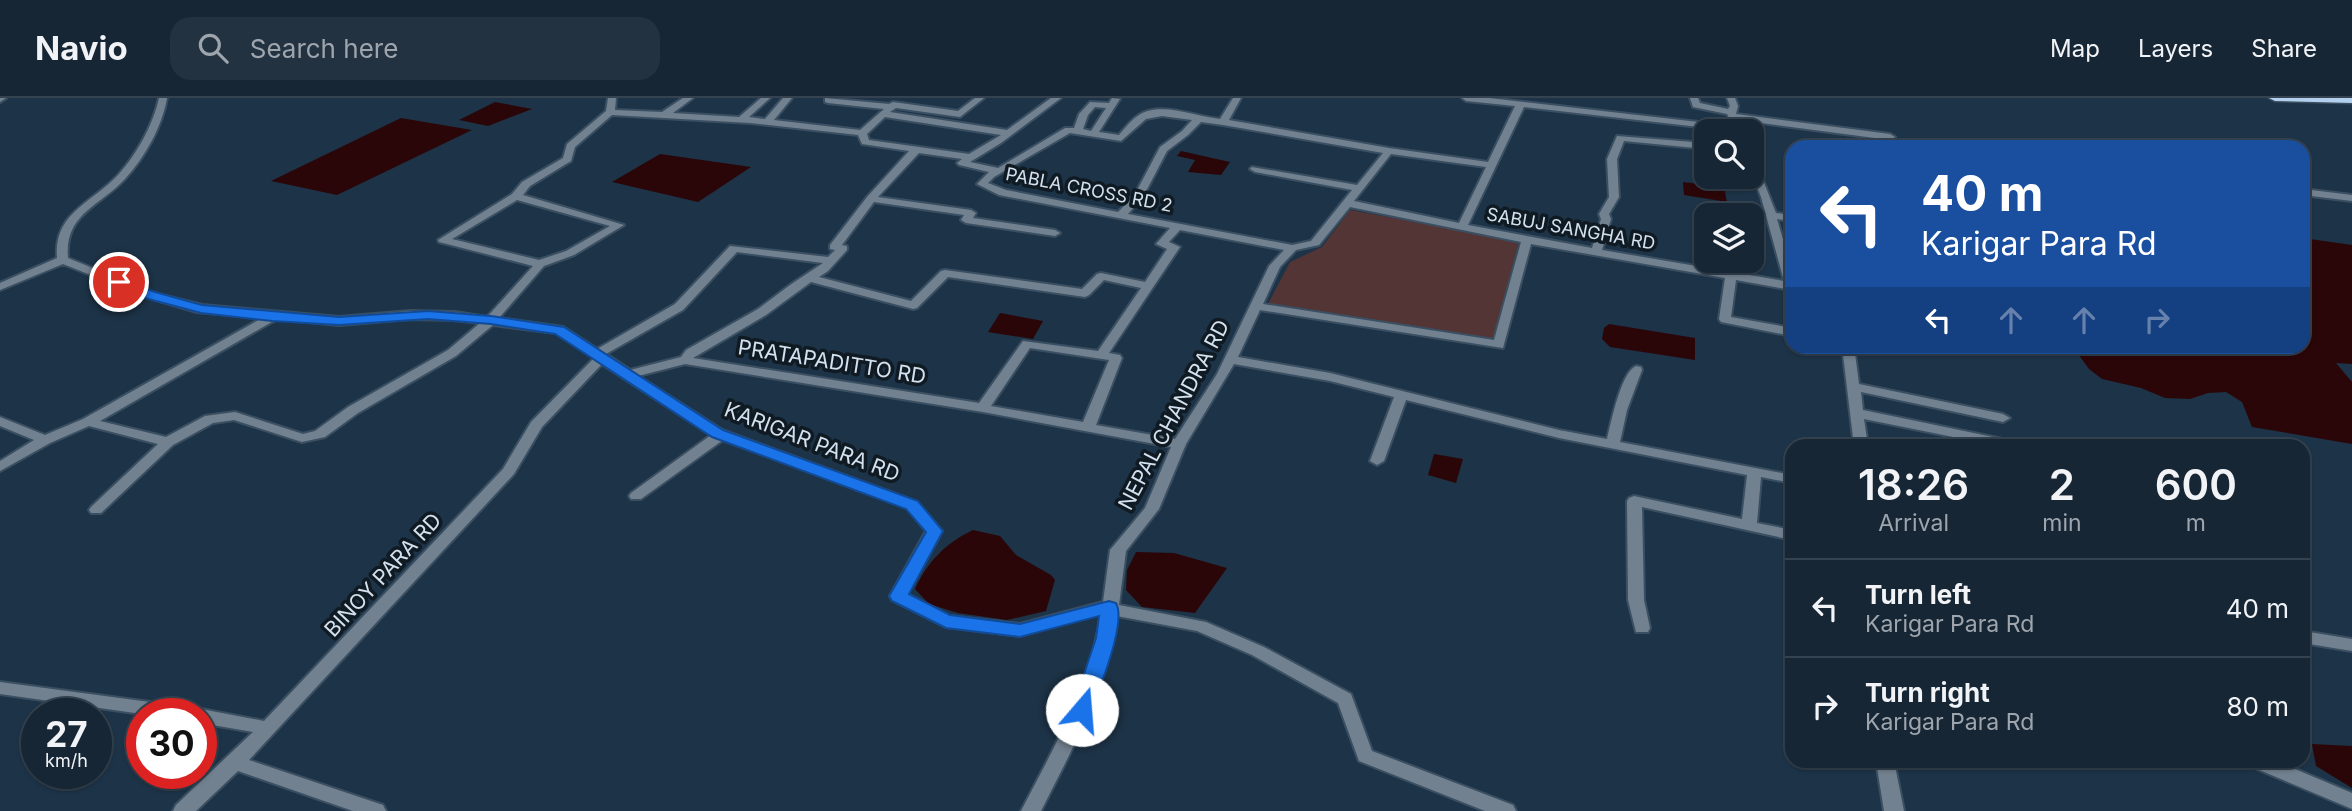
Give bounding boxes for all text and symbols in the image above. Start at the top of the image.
search box [170,17,660,80]
text: Navio [35,28,128,68]
icon: search [194,29,232,67]
text: Search here [250,33,398,64]
text: Map [2050,34,2100,63]
text: Layers [2138,34,2213,63]
text: Share [2251,34,2317,63]
map controls [1694,119,1764,273]
button: search [1694,119,1764,189]
street label: PABLA CROSS RD 2 [1004,163,1174,216]
text: 40 m [1921,164,2044,223]
icon: left [1806,168,1897,259]
street label: SABUJ SANGHA RD [1485,203,1657,254]
button: layers [1694,203,1764,273]
text: Karigar Para Rd [1921,224,2157,263]
pin [89,252,149,312]
icon: arrive [100,263,138,301]
icon: left [1919,301,1957,339]
icon: ahead [1992,301,2030,339]
icon: ahead [2065,301,2103,339]
icon: right [2138,301,2176,339]
street label: NEPAL CHANDRA RD [1113,315,1234,514]
street label: PRATAPADITTO RD [736,334,928,389]
street label: KARIGAR PARA RD [721,397,903,486]
text: 18:26 [1858,459,1969,510]
text: 2 [2049,459,2075,510]
text: 600 [2155,459,2237,510]
street label: BINOY PARA RD [319,508,446,642]
text: Arrival [1878,509,1949,537]
text: min [2042,509,2082,537]
text: m [2186,509,2206,537]
text: Turn left [1865,579,1971,610]
icon: left [1806,589,1844,627]
text: 40 m [2226,593,2289,624]
text: Karigar Para Rd [1865,610,2034,638]
position arrow [1045,673,1119,747]
text: Turn right [1865,677,1990,708]
icon: right [1806,687,1844,725]
text: 80 m [2226,691,2289,722]
speed limit sign: 30 [126,698,217,789]
text: Karigar Para Rd [1865,708,2034,736]
text: 27 [45,713,88,755]
text: km/h [45,750,88,771]

